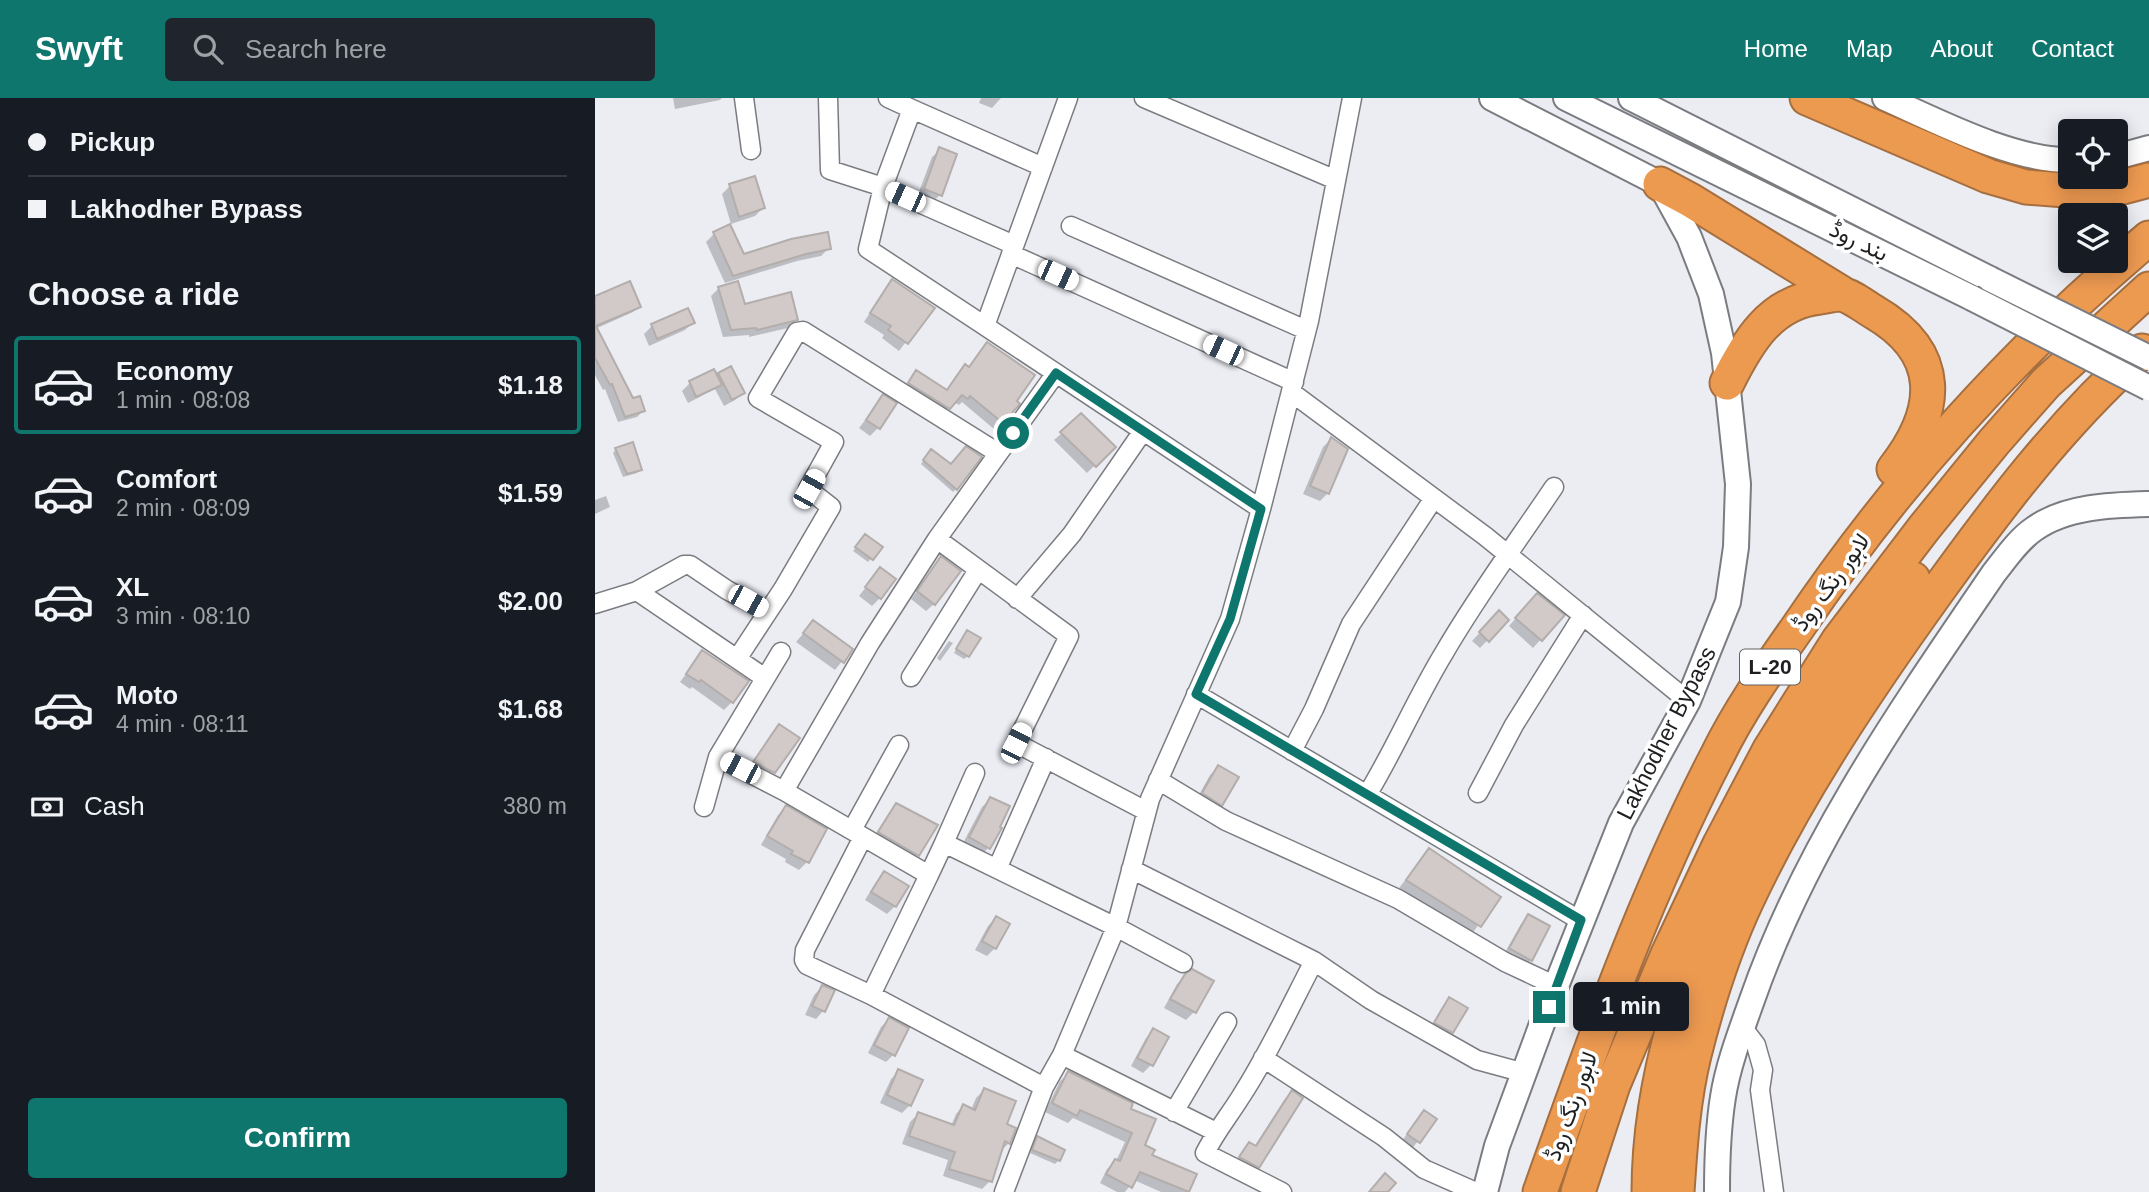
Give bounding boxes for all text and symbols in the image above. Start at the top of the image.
search box [165,18,655,81]
text: Swyft [35,30,123,67]
icon: search [189,30,227,68]
text: Search here [245,34,387,64]
text: Home [1744,35,1808,62]
text: Map [1846,35,1893,62]
text: About [1931,35,1993,62]
text: Contact [2031,35,2114,62]
map controls [2058,119,2128,273]
button: locate [2058,119,2128,189]
text: Pickup [70,127,155,157]
car [882,179,929,215]
text: Lakhodher Bypass [70,194,303,224]
button: layers [2058,203,2128,273]
street label: بند روڈ [1825,216,1893,268]
car [1035,257,1082,293]
text: Choose a ride [28,276,240,312]
car [1200,332,1247,368]
icon: car [32,354,95,417]
text: Economy [116,356,233,386]
text: $1.18 [498,370,563,400]
text: 1 min · 08:08 [116,387,250,413]
route start [997,417,1029,449]
icon: car [32,462,95,525]
text: Comfort [116,464,217,494]
car [790,466,829,512]
text: $1.59 [498,478,563,508]
text: 2 min · 08:09 [116,495,250,521]
street label: لاہور رنگ روڈ [1787,528,1877,637]
icon: car [32,570,95,633]
text: XL [116,572,149,602]
car [725,582,772,620]
text: $2.00 [498,586,563,616]
text: 3 min · 08:10 [116,603,250,629]
street label: Lakhodher Bypass [1611,642,1721,824]
road number: L-20 [1740,650,1800,684]
icon: car [32,678,95,741]
text: Moto [116,680,178,710]
text: $1.68 [498,694,563,724]
text: 4 min · 08:11 [116,711,249,737]
car [998,720,1035,766]
car [717,749,764,787]
icon: cash [28,788,66,826]
text: Cash [84,791,145,821]
text: 380 m [503,793,567,819]
callout: 1 min [1573,982,1689,1032]
route end [1533,991,1565,1023]
text: 1 min [1601,993,1661,1019]
street label: لاہور رنگ روڈ [1539,1048,1605,1165]
button: Confirm [28,1098,567,1178]

